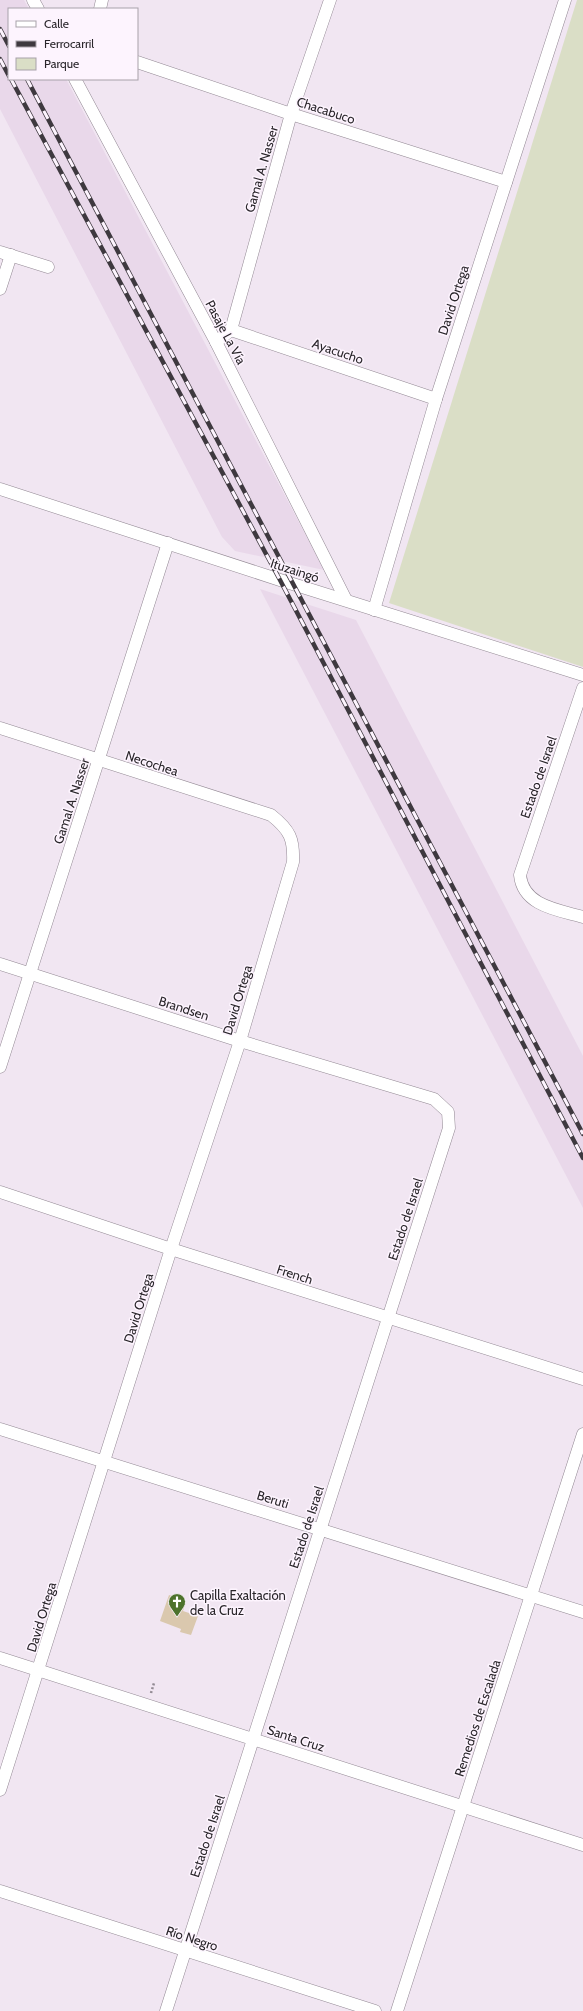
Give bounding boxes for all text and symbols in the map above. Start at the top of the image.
legend [8,8,138,80]
text: Calle [44,16,69,31]
text: Ferrocarril [44,36,94,51]
text: Parque [44,56,79,71]
street label: Chacabuco [295,93,357,127]
street label: Gamal A. Nasser [241,123,281,214]
street label: David Ortega [434,262,472,337]
street label: Pasaje La Vía [201,297,250,368]
street label: Ayacucho [310,335,366,367]
street label: Ituzaingó [269,555,321,585]
street label: Estado de Israel [516,734,560,820]
street label: Necochea [124,747,181,779]
street label: Gamal A. Nasser [50,755,93,846]
street label: David Ortega [219,962,255,1037]
street label: Brandsen [157,992,211,1024]
street label: Estado de Israel [384,1176,426,1262]
street label: French [275,1261,315,1287]
street label: David Ortega [120,1270,156,1345]
street label: Estado de Israel [285,1484,327,1570]
street label: Beruti [255,1487,291,1511]
street label: David Ortega [23,1579,59,1654]
place label: Capilla Exaltación de la Cruz [190,1587,286,1618]
church icon: Capilla Exaltación de la Cruz [167,1592,187,1617]
street label: Remedios de Escalada [451,1657,504,1778]
street label: Santa Cruz [265,1721,327,1755]
street label: Estado de Israel [186,1793,228,1879]
street label: Río Negro [164,1922,220,1954]

